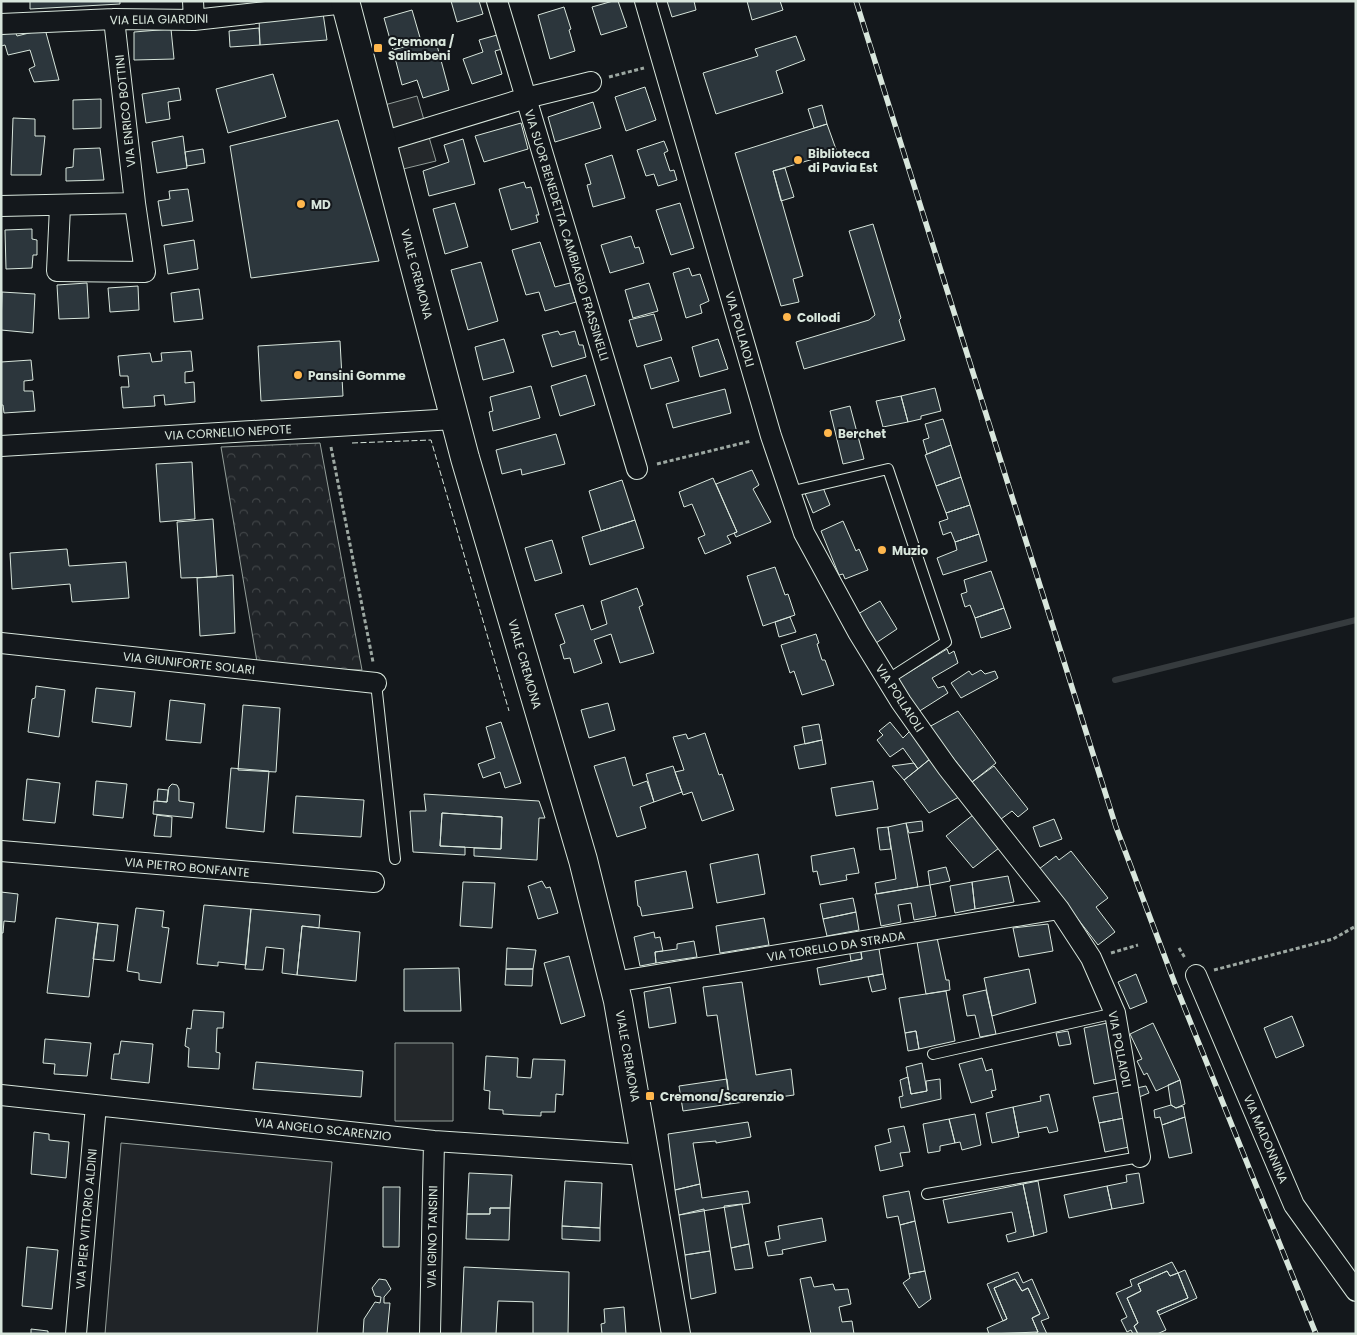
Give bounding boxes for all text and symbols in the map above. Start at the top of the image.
street label: VIA ELIA GIARDINI [110,10,208,28]
place label: Cremona / Salimbeni [388,33,455,64]
marker: Cremona / Salimbeni [372,42,384,54]
street label: VIA ENRICO BOTTINI [111,54,139,168]
street label: VIA SUOR BENEDETTA CAMBIAGIO FRASSINELLI [521,107,613,363]
place label: Biblioteca di Pavia Est [808,145,878,176]
marker: Biblioteca di Pavia Est [792,154,804,166]
place label: MD [311,196,331,213]
marker: MD [295,198,307,210]
street label: VIALE CREMONA [397,227,437,321]
street label: VIA POLLAIOLI [721,289,759,369]
place label: Collodi [797,309,840,326]
marker: Collodi [781,311,793,323]
place label: Pansini Gomme [308,367,406,384]
marker: Pansini Gomme [292,369,304,381]
street label: VIA CORNELIO NEPOTE [164,420,292,444]
place label: Berchet [838,425,886,442]
marker: Berchet [822,427,834,439]
place label: Muzio [892,542,929,559]
marker: Muzio [876,544,888,556]
street label: VIALE CREMONA [504,617,546,711]
street label: VIA GIUNIFORTE SOLARI [122,648,256,678]
street label: VIA POLLAIOLI [872,661,928,735]
street label: VIA PIETRO BONFANTE [124,853,250,881]
street label: VIA TORELLO DA STRADA [766,927,906,965]
street label: VIALE CREMONA [612,1009,644,1103]
street label: VIA POLLAIOLI [1104,1009,1136,1089]
place label: Cremona/Scarenzio [660,1088,785,1105]
marker: Cremona/Scarenzio [644,1090,656,1102]
street label: VIA MADONNINA [1240,1092,1292,1186]
street label: VIA ANGELO SCARENZIO [254,1113,392,1145]
street label: VIA PIER VITTORIO ALDINI [71,1148,101,1290]
street label: VIA IGINO TANSINI [423,1185,441,1289]

